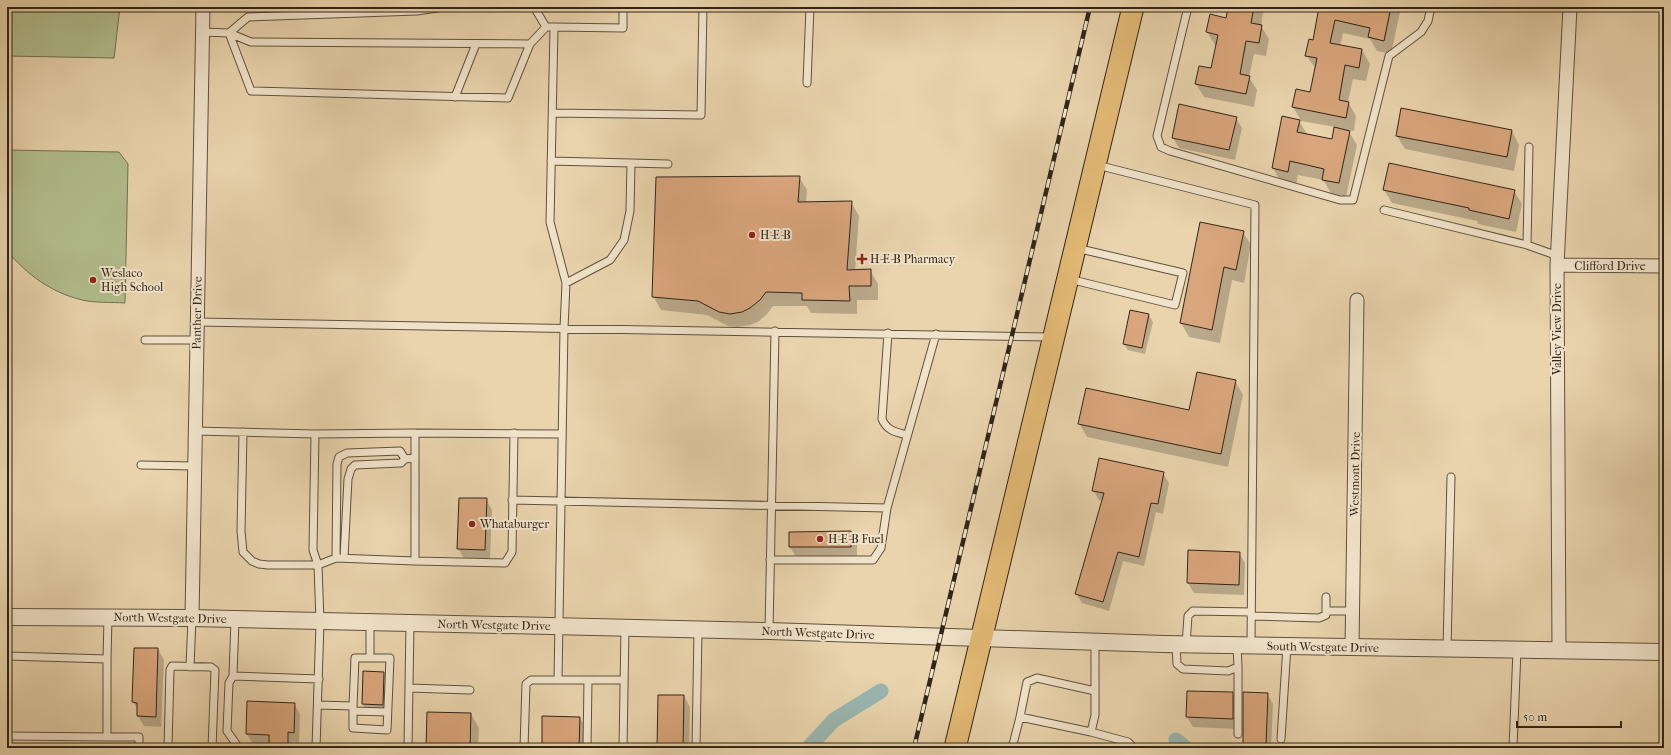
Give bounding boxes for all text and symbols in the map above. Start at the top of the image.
place label: H-E-B [760,228,791,242]
marker: H-E-B [747,230,757,240]
place label: H-E-B Pharmacy [870,252,956,266]
marker: H-E-B Pharmacy [857,254,867,264]
street label: Clifford Drive [1574,259,1646,273]
place label: Weslaco High School [100,266,164,294]
marker: Weslaco High School [88,275,98,285]
street label: Panther Drive [189,276,205,350]
street label: Valley View Drive [1550,283,1564,376]
street label: Westmont Drive [1347,432,1363,517]
place label: Whataburger [479,517,550,531]
marker: Whataburger [467,519,477,529]
place label: H-E-B Fuel [828,532,884,546]
marker: H-E-B Fuel [815,534,825,544]
street label: North Westgate Drive [113,610,227,626]
street label: North Westgate Drive [437,617,551,633]
street label: North Westgate Drive [761,624,875,642]
street label: South Westgate Drive [1267,639,1379,655]
scale bar [1517,703,1621,729]
text: 50 m [1523,710,1547,724]

